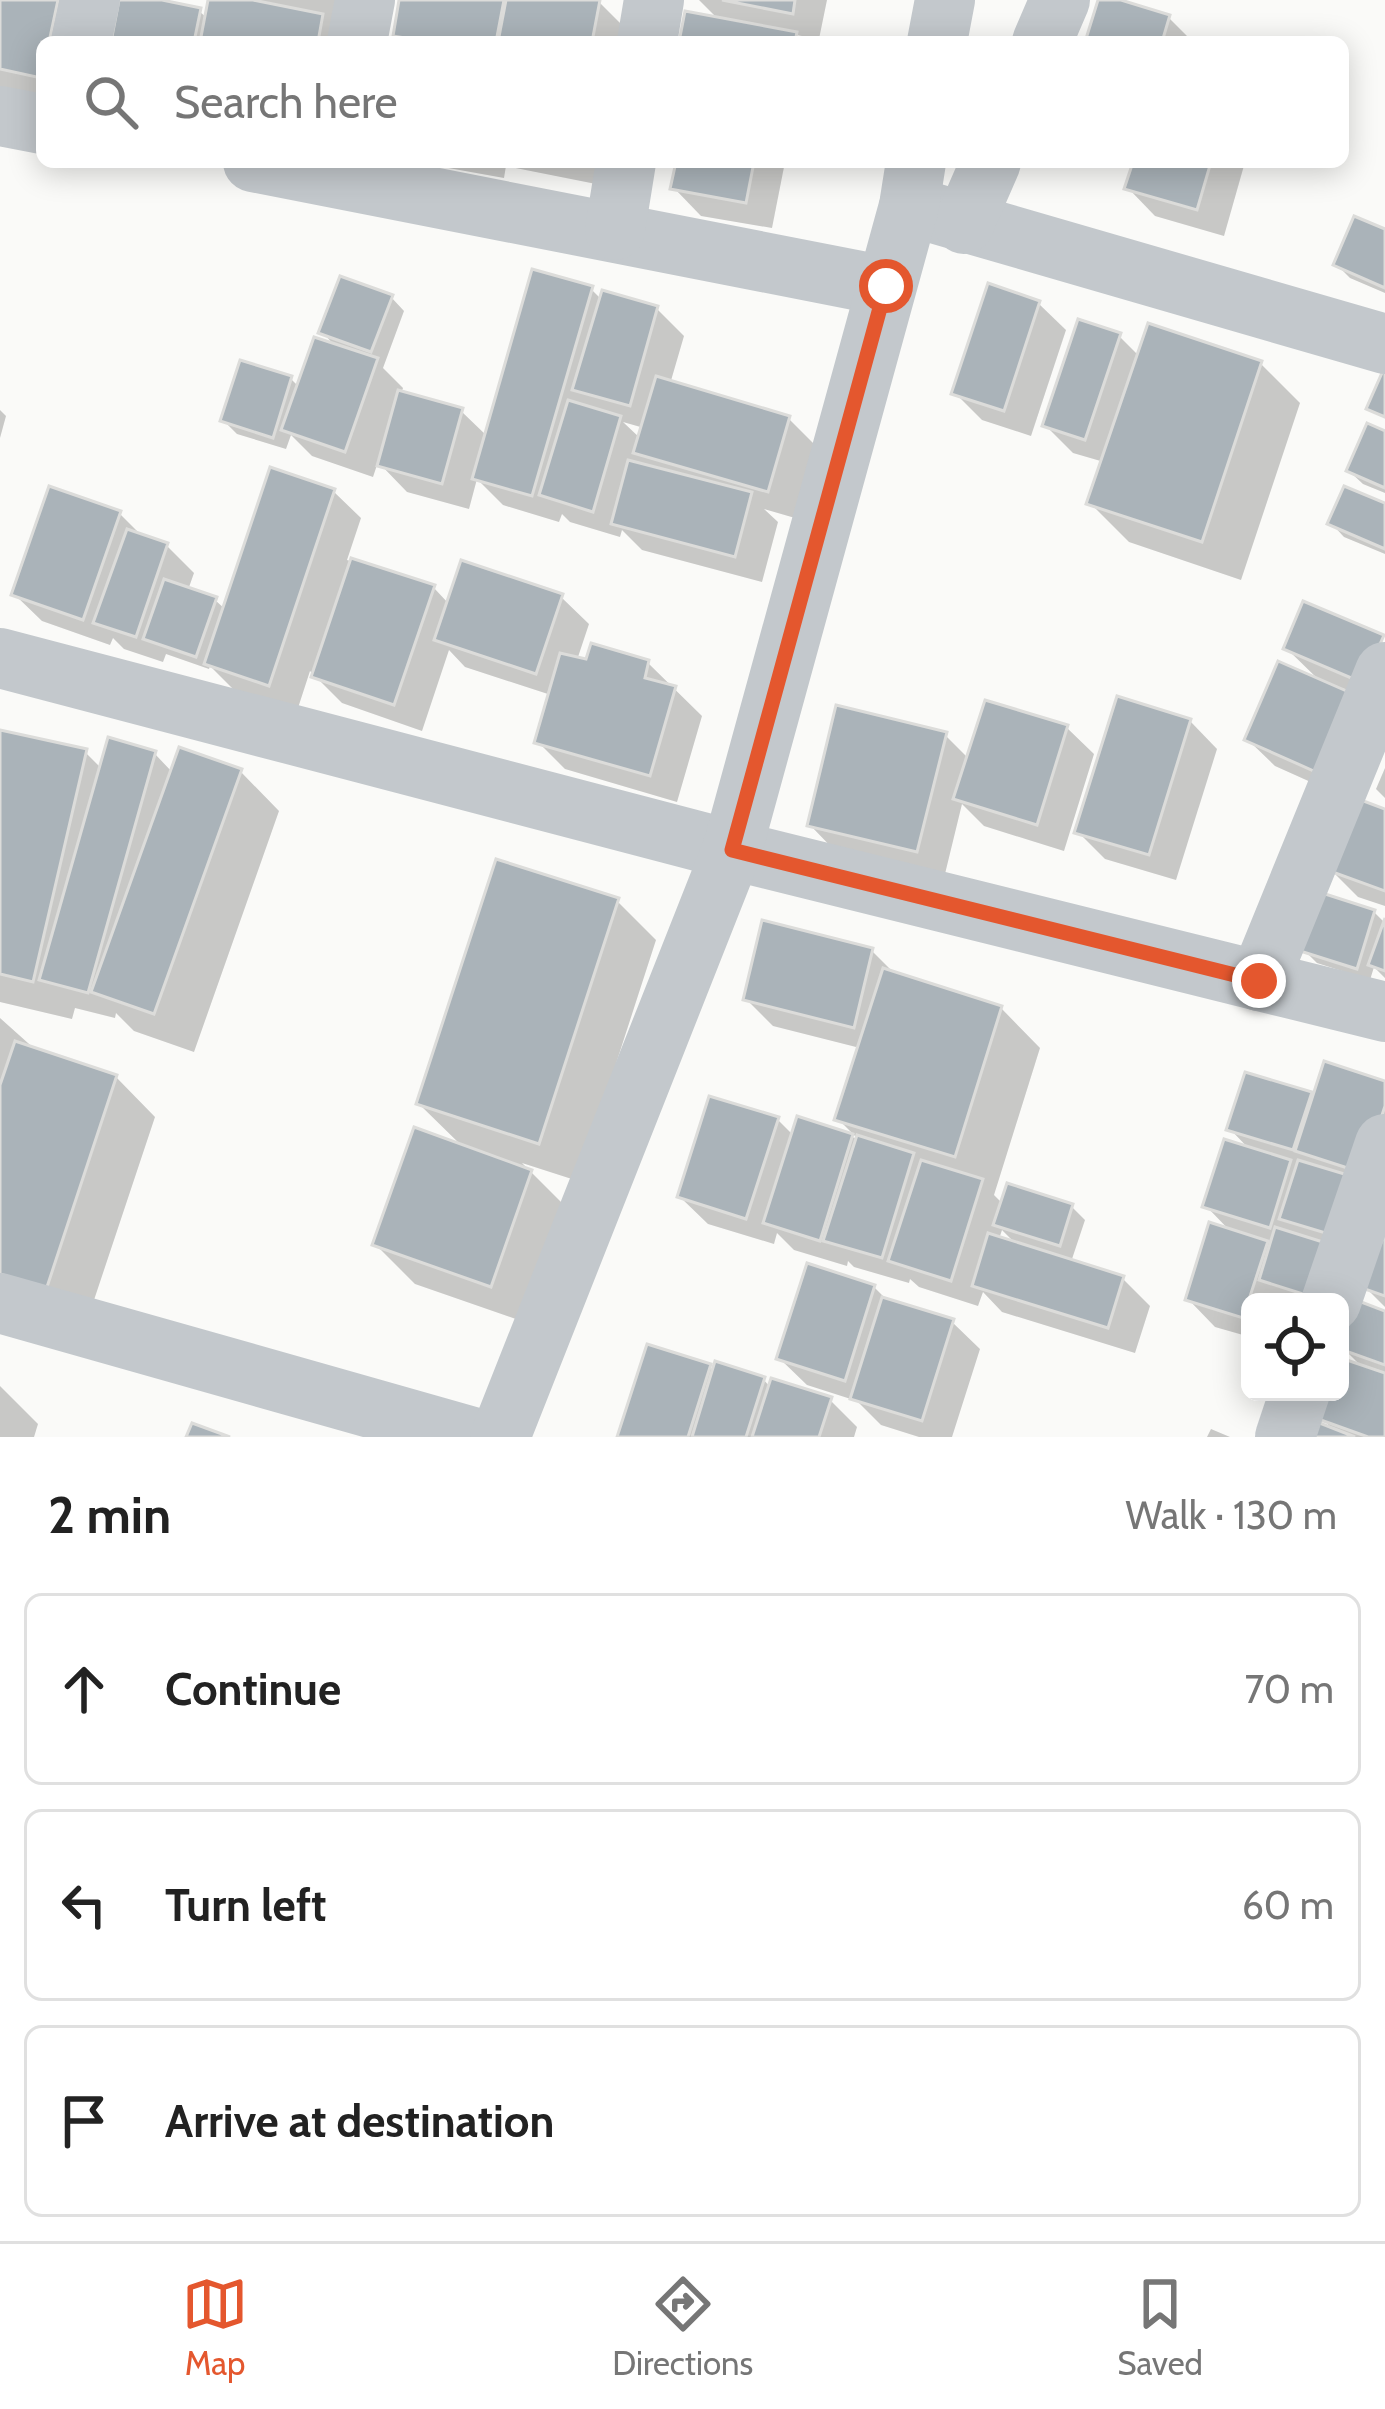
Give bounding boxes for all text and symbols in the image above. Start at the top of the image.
search box [36,36,1349,168]
icon: search [78,69,144,135]
text: Search here [174,75,398,129]
route start [859,259,913,313]
route end [1232,954,1286,1008]
map controls [1241,1293,1349,1401]
button: locate [1241,1293,1349,1401]
text: 2 min [48,1484,171,1546]
text: Walk · 130 m [1125,1491,1337,1539]
icon: ahead [51,1656,117,1722]
text: Continue [165,1662,341,1716]
text: 70 m [1245,1665,1334,1713]
icon: left [51,1872,117,1938]
text: Turn left [165,1878,327,1932]
text: 60 m [1242,1881,1334,1929]
icon: arrive [51,2088,117,2154]
text: Arrive at destination [165,2094,554,2148]
tab: Map [182,2271,248,2383]
tab: Directions [612,2271,753,2383]
tab: Saved [1117,2271,1203,2383]

